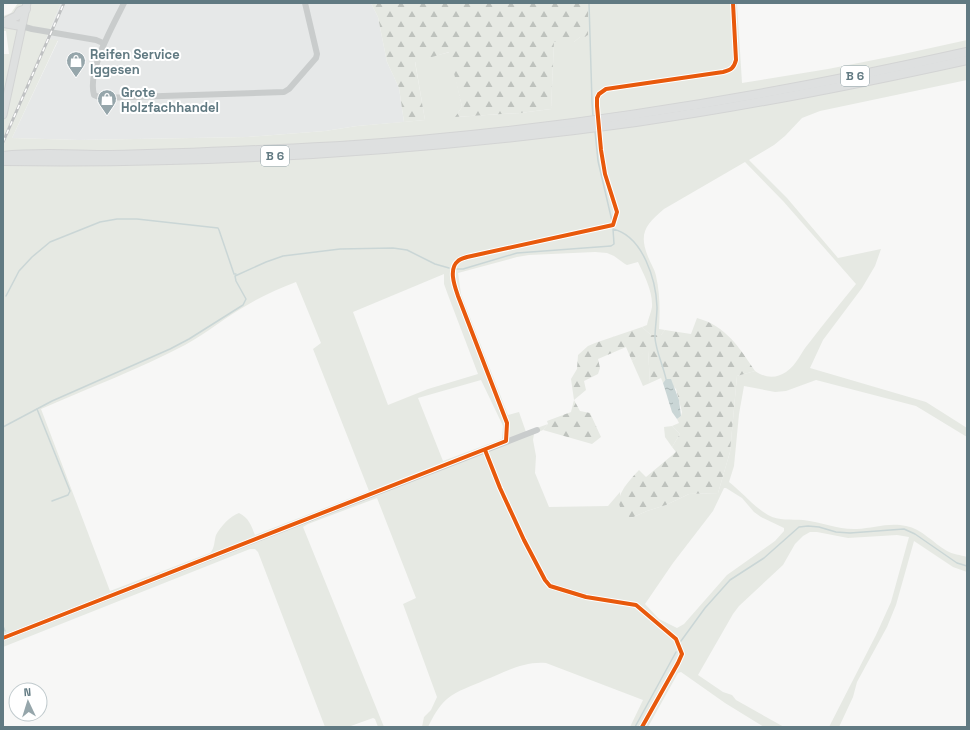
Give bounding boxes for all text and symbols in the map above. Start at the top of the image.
place label: Reifen Service Iggesen [90,46,180,78]
shop icon: Reifen Service Iggesen [65,50,87,78]
road number: B 6 [841,66,869,86]
place label: Grote Holzfachhandel [121,84,219,116]
shop icon: Grote Holzfachhandel [96,88,118,116]
road number: B 6 [261,146,289,166]
north arrow [8,682,48,722]
text: N [23,685,31,699]

